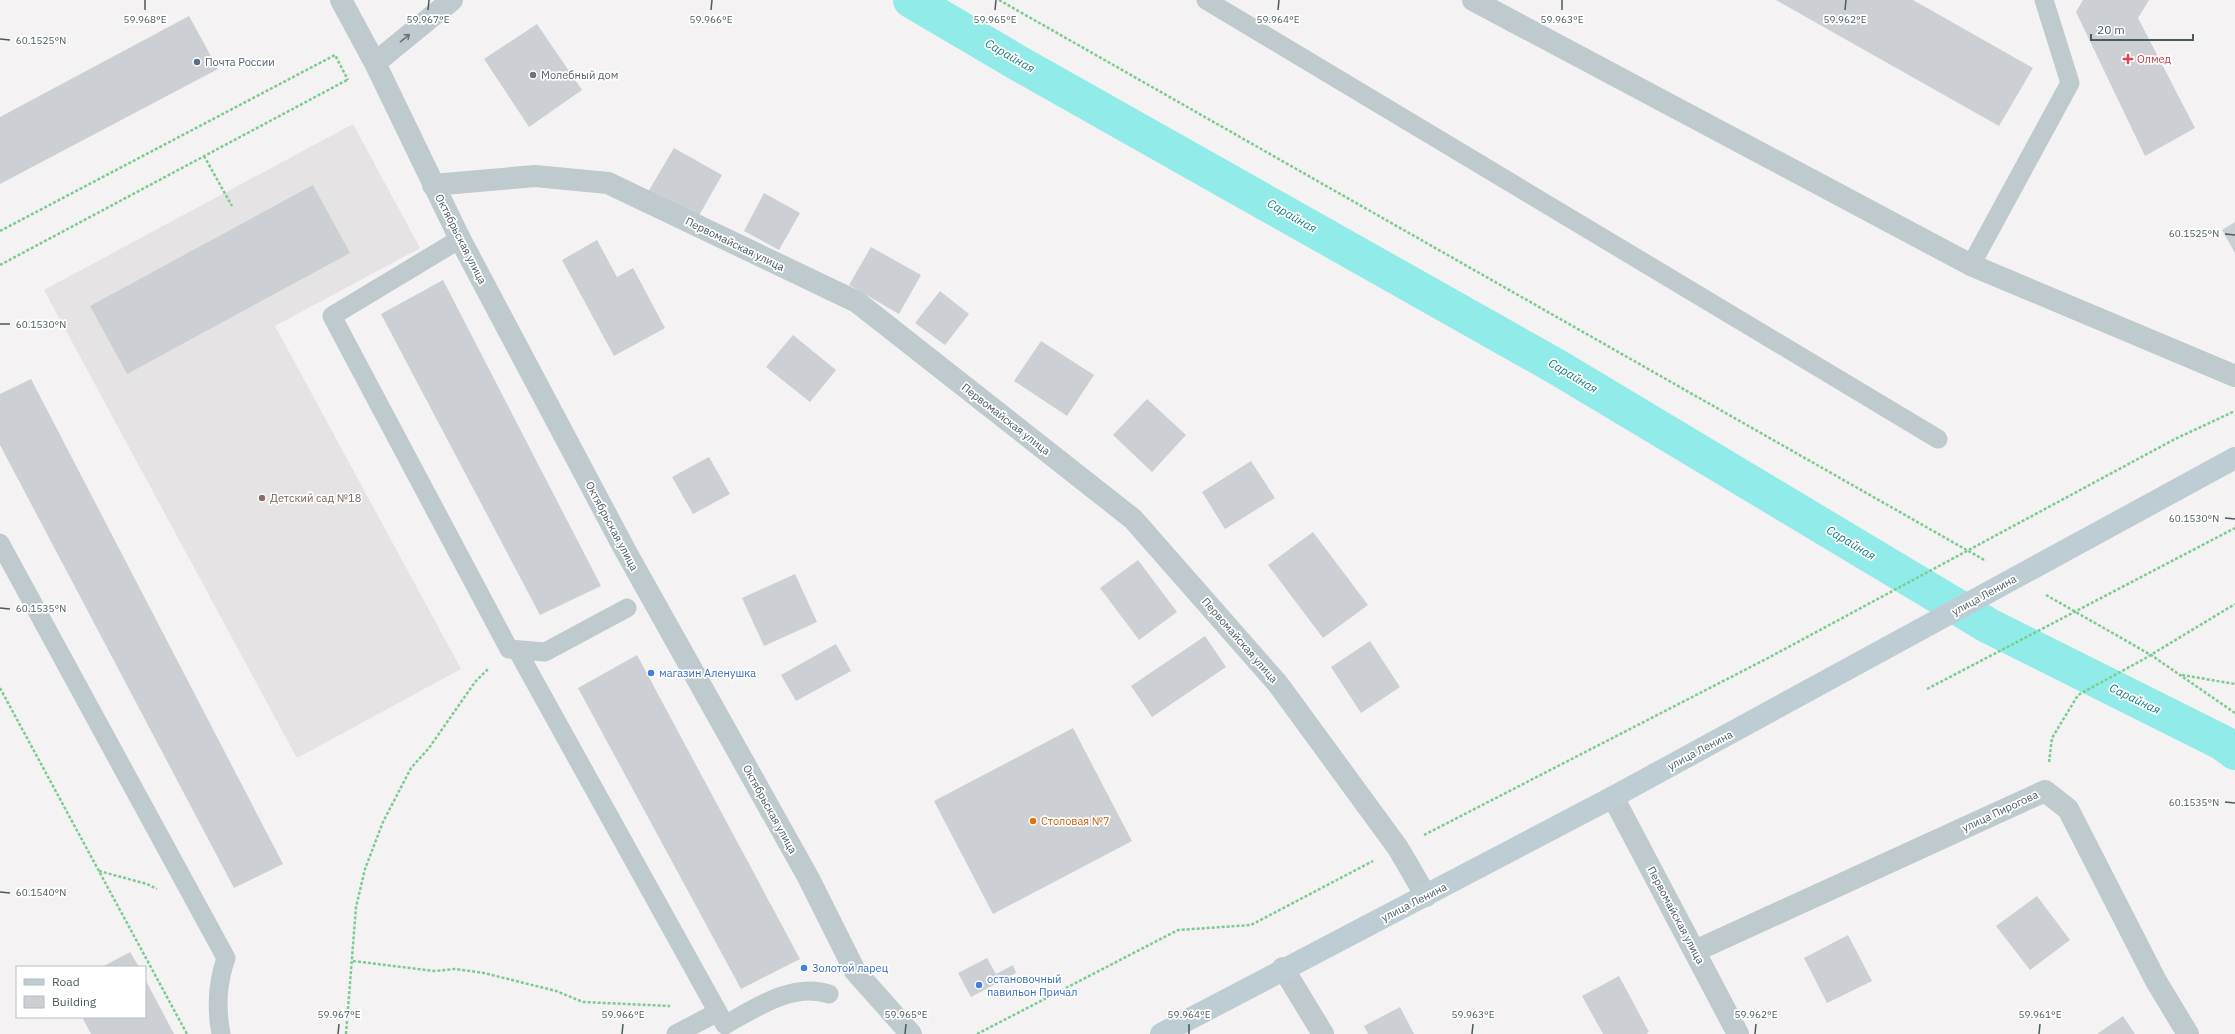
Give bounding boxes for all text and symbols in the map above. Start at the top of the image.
text: 59.968°E [123,13,167,26]
text: 59.967°E [406,13,450,26]
text: 59.966°E [689,13,733,26]
text: 59.965°E [973,13,1017,26]
text: 59.964°E [1256,13,1300,26]
text: 59.963°E [1540,13,1584,26]
text: 59.962°E [1823,13,1867,26]
scale bar [2091,16,2193,42]
text: 20 m [2097,22,2125,37]
text: 60.1525°N [16,34,66,47]
one-way arrow [400,34,411,43]
water label: Сарайная [983,35,1038,76]
place label: Олмед [2137,52,2172,66]
marker: Олмед [2122,53,2134,65]
place label: Почта России [205,55,275,69]
marker: Почта России [192,57,202,67]
place label: Молебный дом [541,68,618,82]
marker: Молебный дом [528,70,538,80]
street label: Октябрьская улица [432,192,490,287]
water label: Сарайная [1265,195,1320,236]
street label: Первомайская улица [683,214,787,274]
text: 60.1525°N [2169,227,2219,240]
text: 60.1530°N [16,318,66,331]
water label: Сарайная [1546,355,1601,396]
street label: Первомайская улица [959,380,1053,458]
street label: Октябрьская улица [582,479,642,573]
place label: Детский сад №18 [270,491,361,505]
marker: Детский сад №18 [257,493,267,503]
text: 60.1530°N [2169,512,2219,525]
water label: Сарайная [1824,522,1879,563]
street label: улица Ленина [1949,571,2019,619]
street label: Первомайская улица [1199,594,1281,686]
text: 60.1535°N [16,602,66,615]
place label: магазин Аленушка [659,666,756,680]
marker: магазин Аленушка [646,668,656,678]
water label: Сарайная [2107,680,2163,717]
street label: улица Ленина [1665,727,1735,773]
street label: Октябрьская улица [740,762,800,856]
street label: улица Пирогова [1960,787,2040,835]
text: 60.1535°N [2169,796,2219,809]
place label: Столовая №7 [1041,814,1110,828]
marker: Столовая №7 [1028,816,1038,826]
street label: Первомайская улица [1644,864,1708,966]
street label: улица Ленина [1379,879,1449,925]
text: 60.1540°N [16,886,66,899]
place label: Золотой ларец [812,961,889,975]
marker: Золотой ларец [799,963,809,973]
legend [16,966,146,1018]
place label: остановочный павильон Причал [987,972,1078,999]
text: Road [52,974,80,989]
marker: остановочный павильон Причал [974,980,984,990]
text: Building [52,994,97,1009]
text: 59.967°E [317,1008,361,1021]
text: 59.966°E [601,1008,645,1021]
text: 59.965°E [884,1008,928,1021]
text: 59.964°E [1167,1008,1211,1021]
text: 59.963°E [1451,1008,1495,1021]
text: 59.962°E [1734,1008,1778,1021]
text: 59.961°E [2018,1008,2062,1021]

